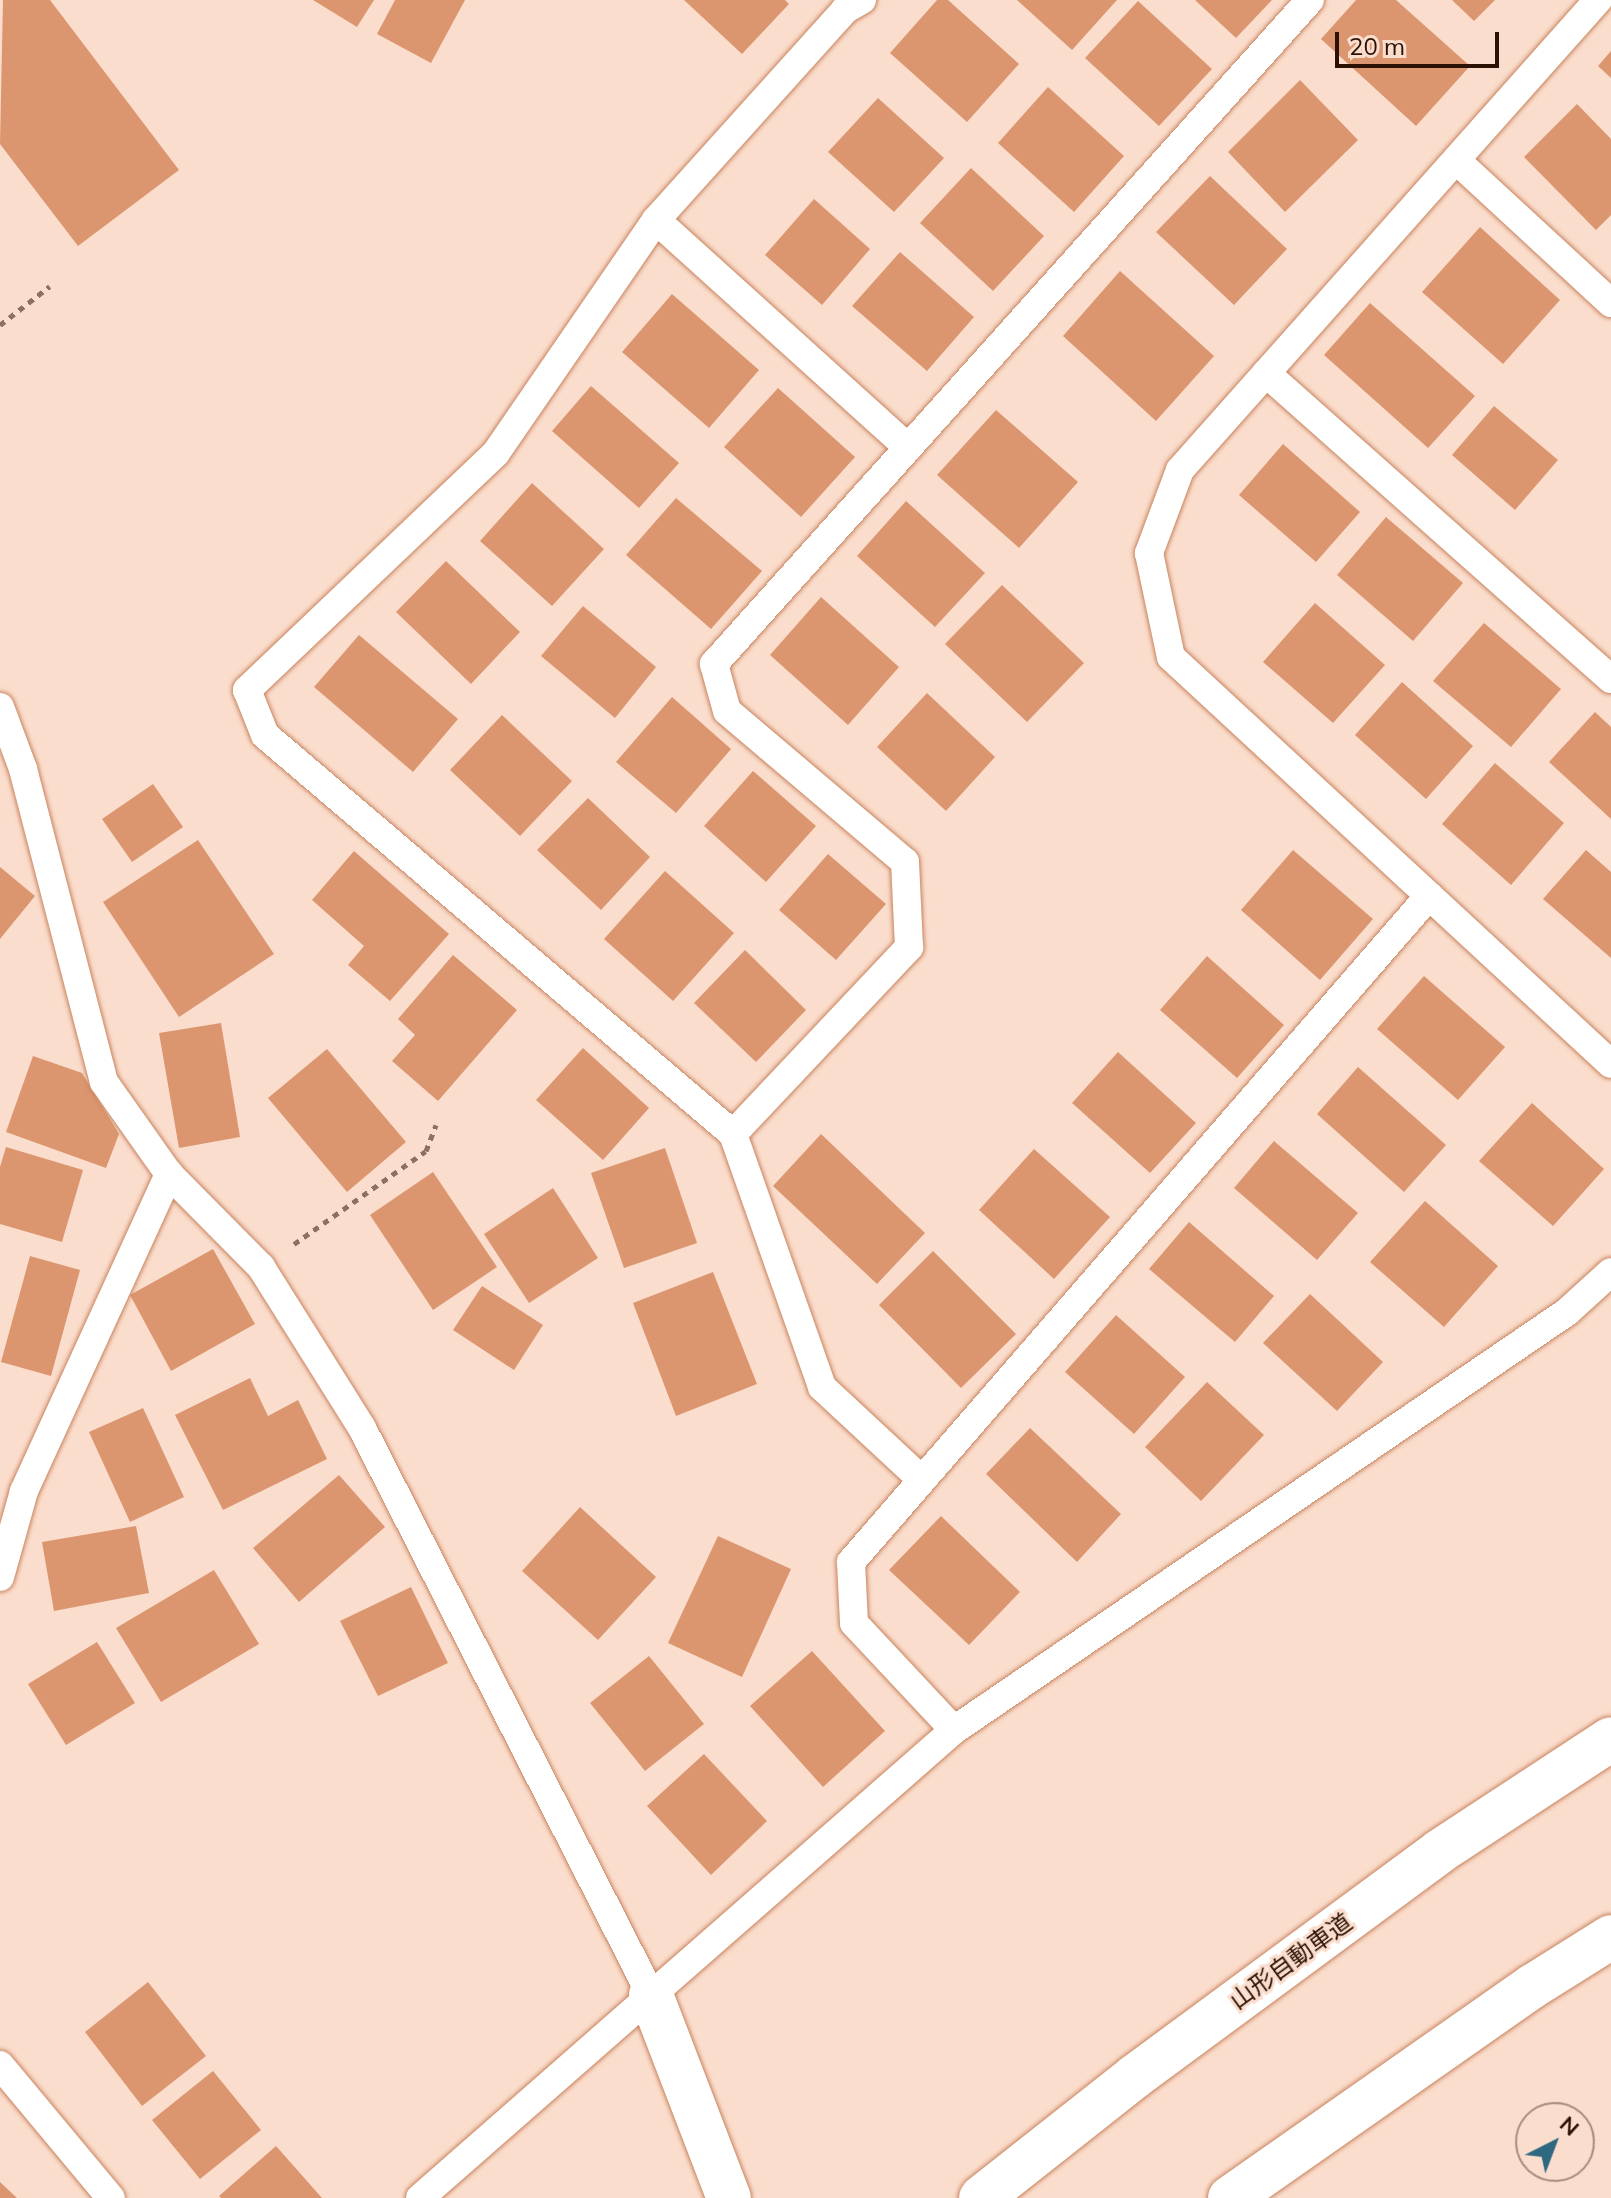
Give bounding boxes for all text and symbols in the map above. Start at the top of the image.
scale bar [1339,16,1503,66]
text: 20 m [1349,31,1405,61]
street label: 山形自動車道 [1224,1907,1358,2015]
north arrow [1515,2102,1595,2182]
text: N [1554,2110,1585,2142]

